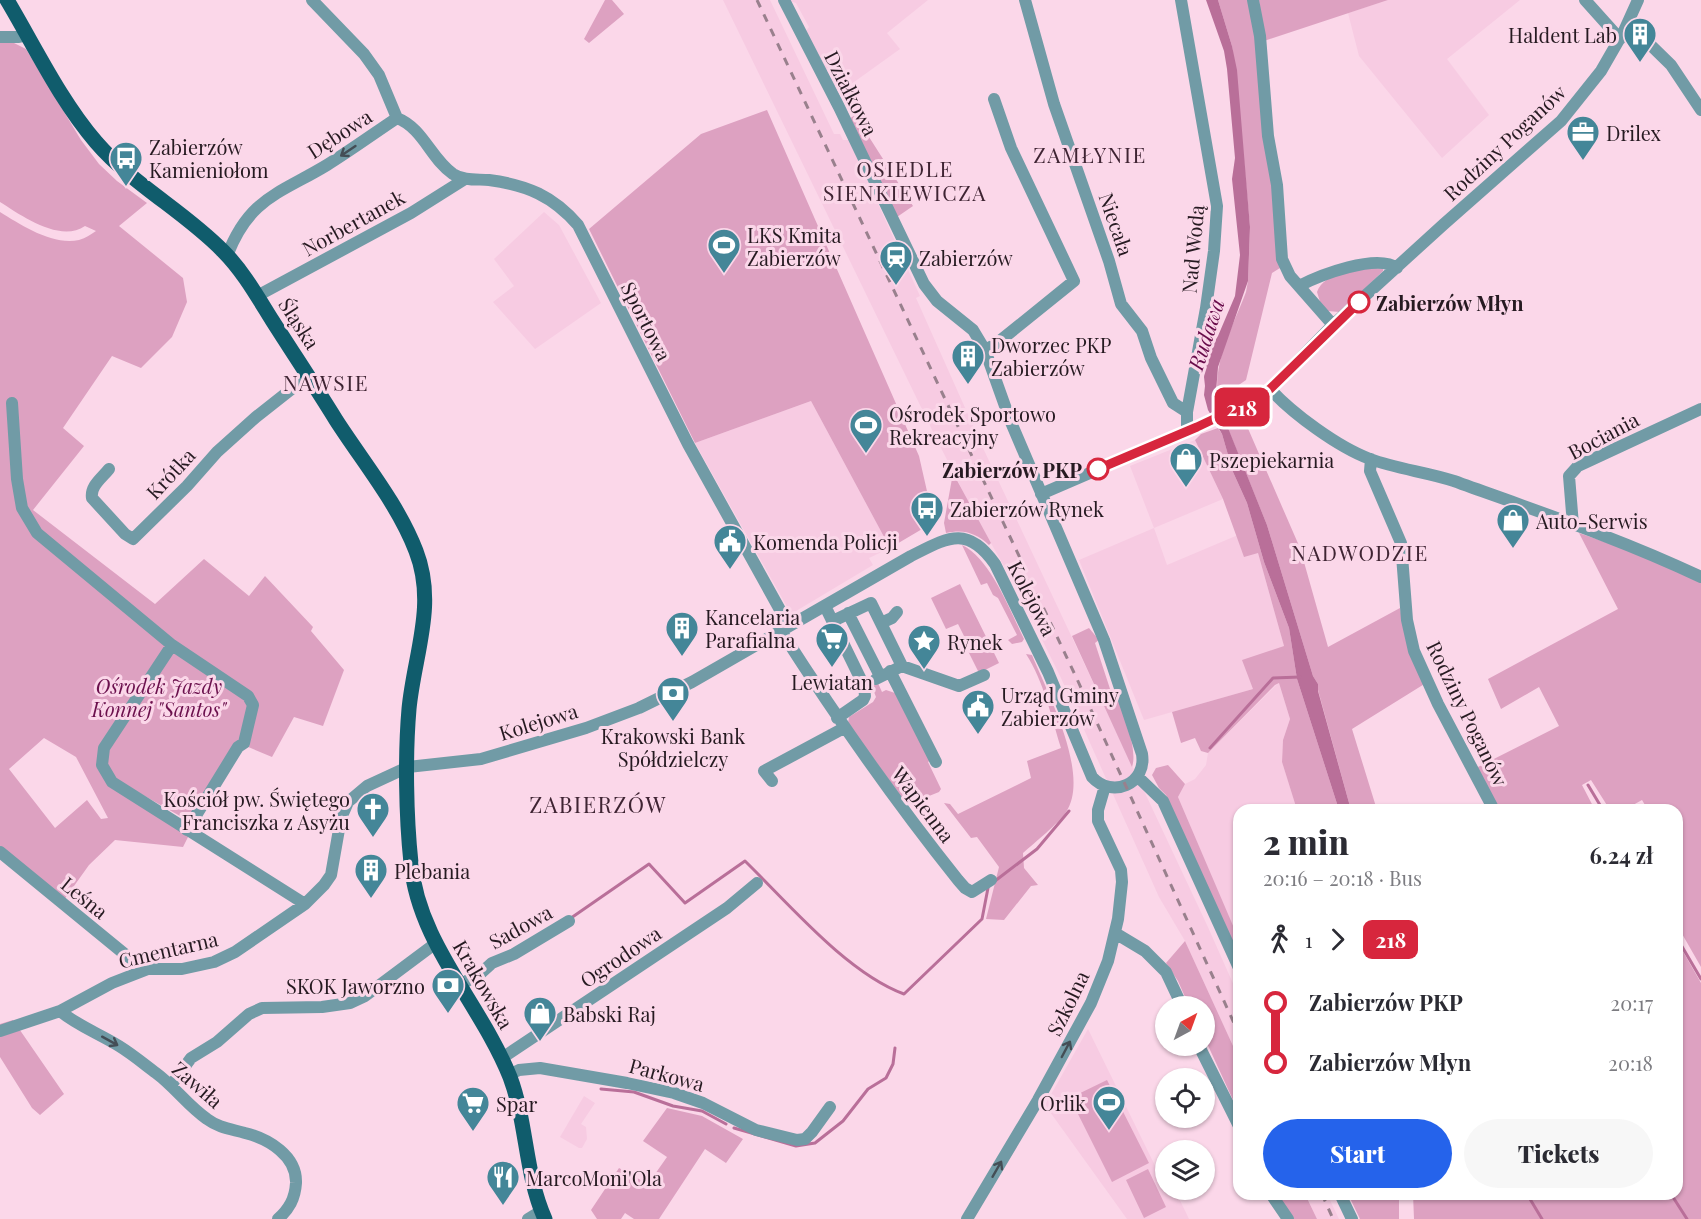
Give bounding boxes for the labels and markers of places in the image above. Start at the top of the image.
building icon: Haldent Lab [1622,16,1658,63]
place label: Haldent Lab [1508,21,1617,48]
office icon: Drilex [1565,114,1601,161]
place label: Drilex [1606,119,1662,146]
place label: Zabierzów Kamieniołom [149,133,269,183]
bus stop icon: Zabierzów Kamieniołom [108,140,144,187]
place label: LKS Kmita Zabierzów [747,221,841,271]
sports icon: LKS Kmita Zabierzów [706,227,742,274]
station icon: Zabierzów [878,239,914,286]
place label: Zabierzów [919,244,1013,271]
place label: Zabierzów Młyn [1376,289,1524,316]
marker: Zabierzów Młyn [1348,291,1370,313]
place label: Dworzec PKP Zabierzów [991,331,1112,381]
building icon: Dworzec PKP Zabierzów [950,338,986,385]
place label: Ośrodek Sportowo Rekreacyjny [889,400,1056,450]
sports icon: Ośrodek Sportowo Rekreacyjny [848,407,884,454]
shop icon: Pszepiekarnia [1168,441,1204,488]
place label: Pszepiekarnia [1209,446,1334,473]
place label: Zabierzów PKP [942,456,1082,483]
marker: Zabierzów PKP [1087,458,1109,480]
bus stop icon: Zabierzów Rynek [909,490,945,537]
place label: Zabierzów Rynek [950,495,1104,522]
shop icon: Auto-Serwis [1495,502,1531,549]
place label: Auto-Serwis [1535,507,1648,534]
public building icon: Komenda Policji [712,523,748,570]
place label: Komenda Policji [753,528,898,555]
place label: Kancelaria Parafialna [705,603,800,653]
building icon: Kancelaria Parafialna [664,610,700,657]
supermarket icon: Lewiatan [814,621,850,668]
place icon: Rynek [906,623,942,670]
place label: Rynek [947,628,1003,655]
place label: Lewiatan [791,668,873,695]
bank icon: Krakowski Bank Spółdzielczy [655,675,691,722]
place label: Urząd Gminy Zabierzów [1001,681,1119,731]
public building icon: Urząd Gminy Zabierzów [960,688,996,735]
place label: Krakowski Bank Spółdzielczy [601,722,745,772]
place label: Kościół pw. Świętego Franciszka z Asyżu [163,785,350,835]
church icon: Kościół pw. Świętego Franciszka z Asyżu [355,791,391,838]
building icon: Plebania [353,852,389,899]
place label: Plebania [394,857,470,884]
bank icon: SKOK Jaworzno [430,967,466,1014]
place label: SKOK Jaworzno [286,972,425,999]
shop icon: Babski Raj [522,995,558,1042]
place label: Babski Raj [563,1000,656,1027]
sports icon: Orlik [1091,1084,1127,1131]
supermarket icon: Spar [455,1085,491,1132]
place label: Orlik [1040,1089,1086,1116]
place label: Spar [496,1090,537,1117]
restaurant icon: MarcoMoni'Ola [485,1159,521,1206]
place label: MarcoMoni'Ola [526,1164,662,1191]

